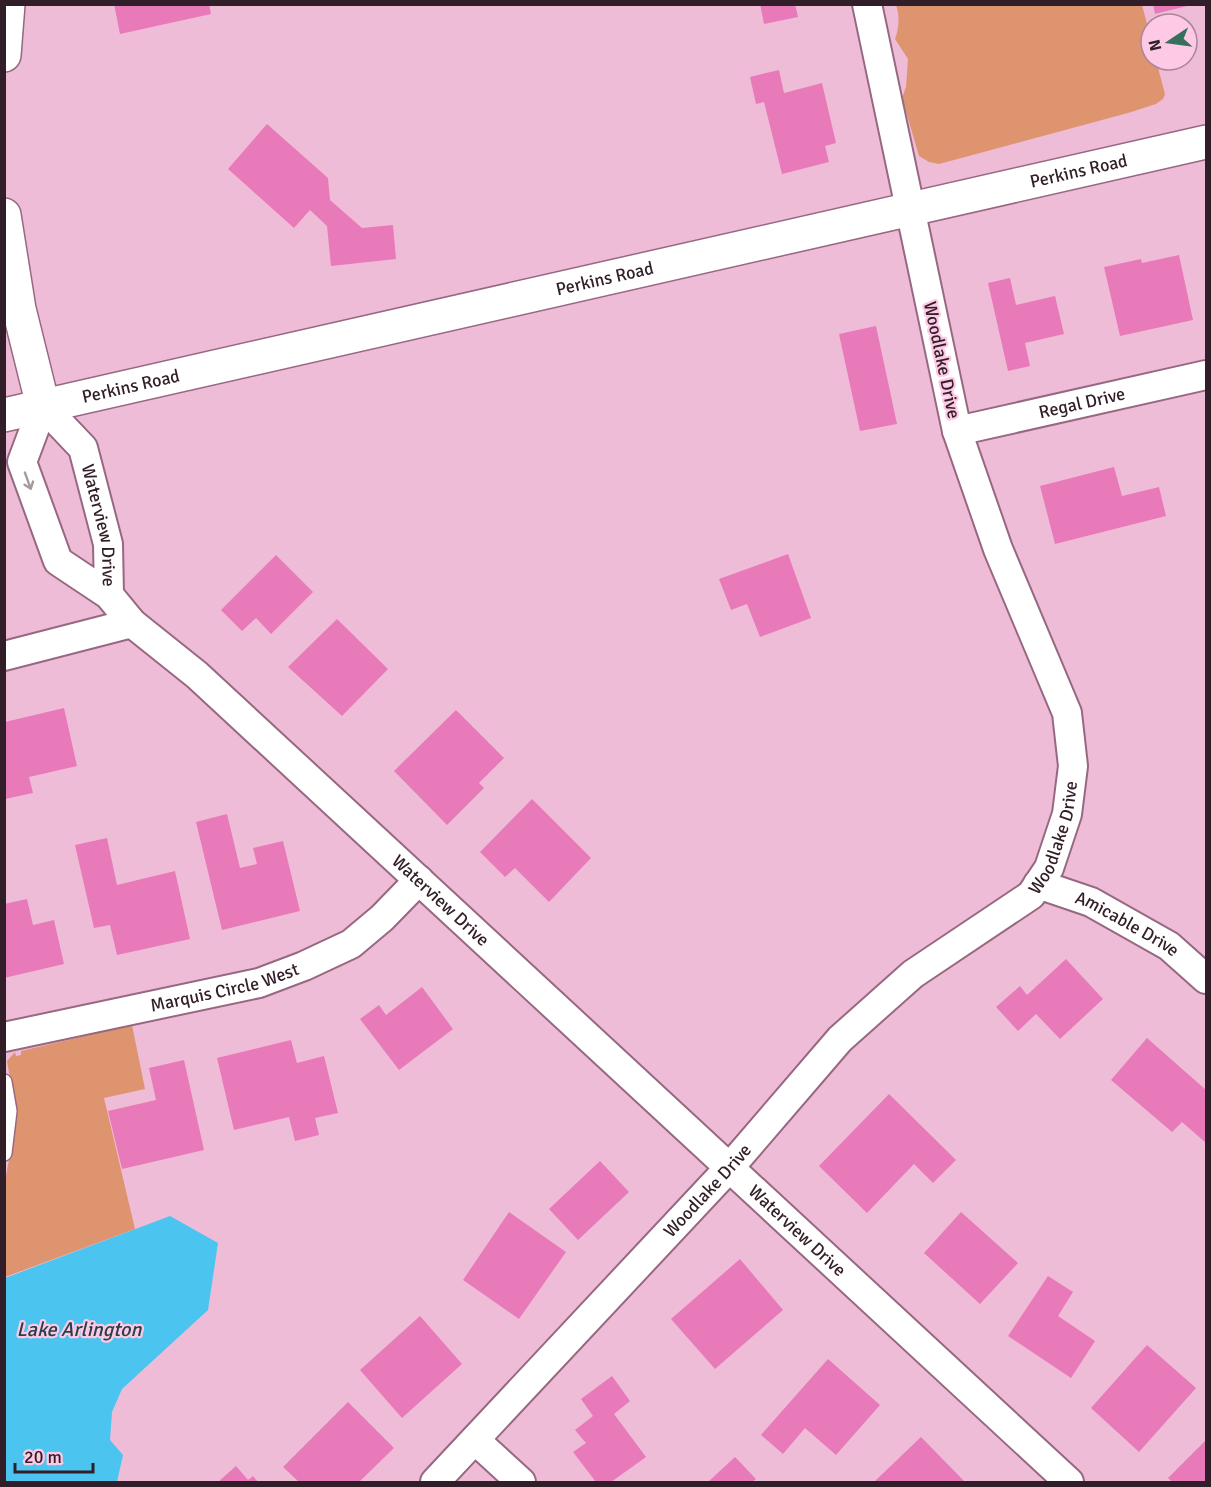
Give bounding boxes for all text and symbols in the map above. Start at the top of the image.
north arrow [1139,12,1199,72]
text: N [1144,37,1166,53]
street label: Perkins Road [1028,149,1130,193]
street label: Perkins Road [554,257,656,300]
street label: Woodlake Drive [919,299,965,421]
street label: Perkins Road [80,364,182,408]
street label: Regal Drive [1037,383,1127,423]
street label: Waterview Drive [77,462,120,587]
one-way arrow [24,471,35,489]
street label: Woodlake Drive [1024,780,1082,898]
street label: Waterview Drive [387,850,494,951]
street label: Amicable Drive [1072,886,1184,961]
street label: Marquis Circle West [148,958,302,1017]
street label: Woodlake Drive [659,1139,756,1242]
street label: Waterview Drive [744,1180,851,1281]
water label: Lake Arlington [17,1317,142,1342]
scale bar [15,1436,93,1474]
text: 20 m [24,1446,62,1468]

